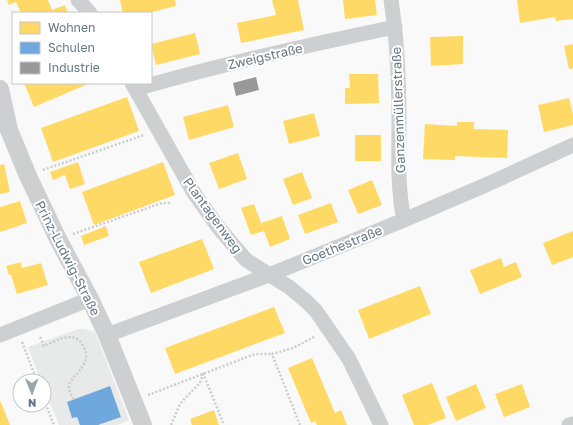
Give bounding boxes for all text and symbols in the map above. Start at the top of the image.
legend [12,12,152,84]
text: Wohnen [48,20,95,35]
text: Schulen [48,40,95,55]
street label: Zweigstraße [226,40,304,72]
street label: Ganzenmüllerstraße [388,47,408,173]
text: Industrie [48,60,100,75]
street label: Plantagenweg [180,174,246,256]
street label: Prinz-Ludwig-Straße [32,198,104,318]
street label: Goethestraße [300,222,384,268]
north arrow [12,373,52,413]
text: N [28,397,36,410]

